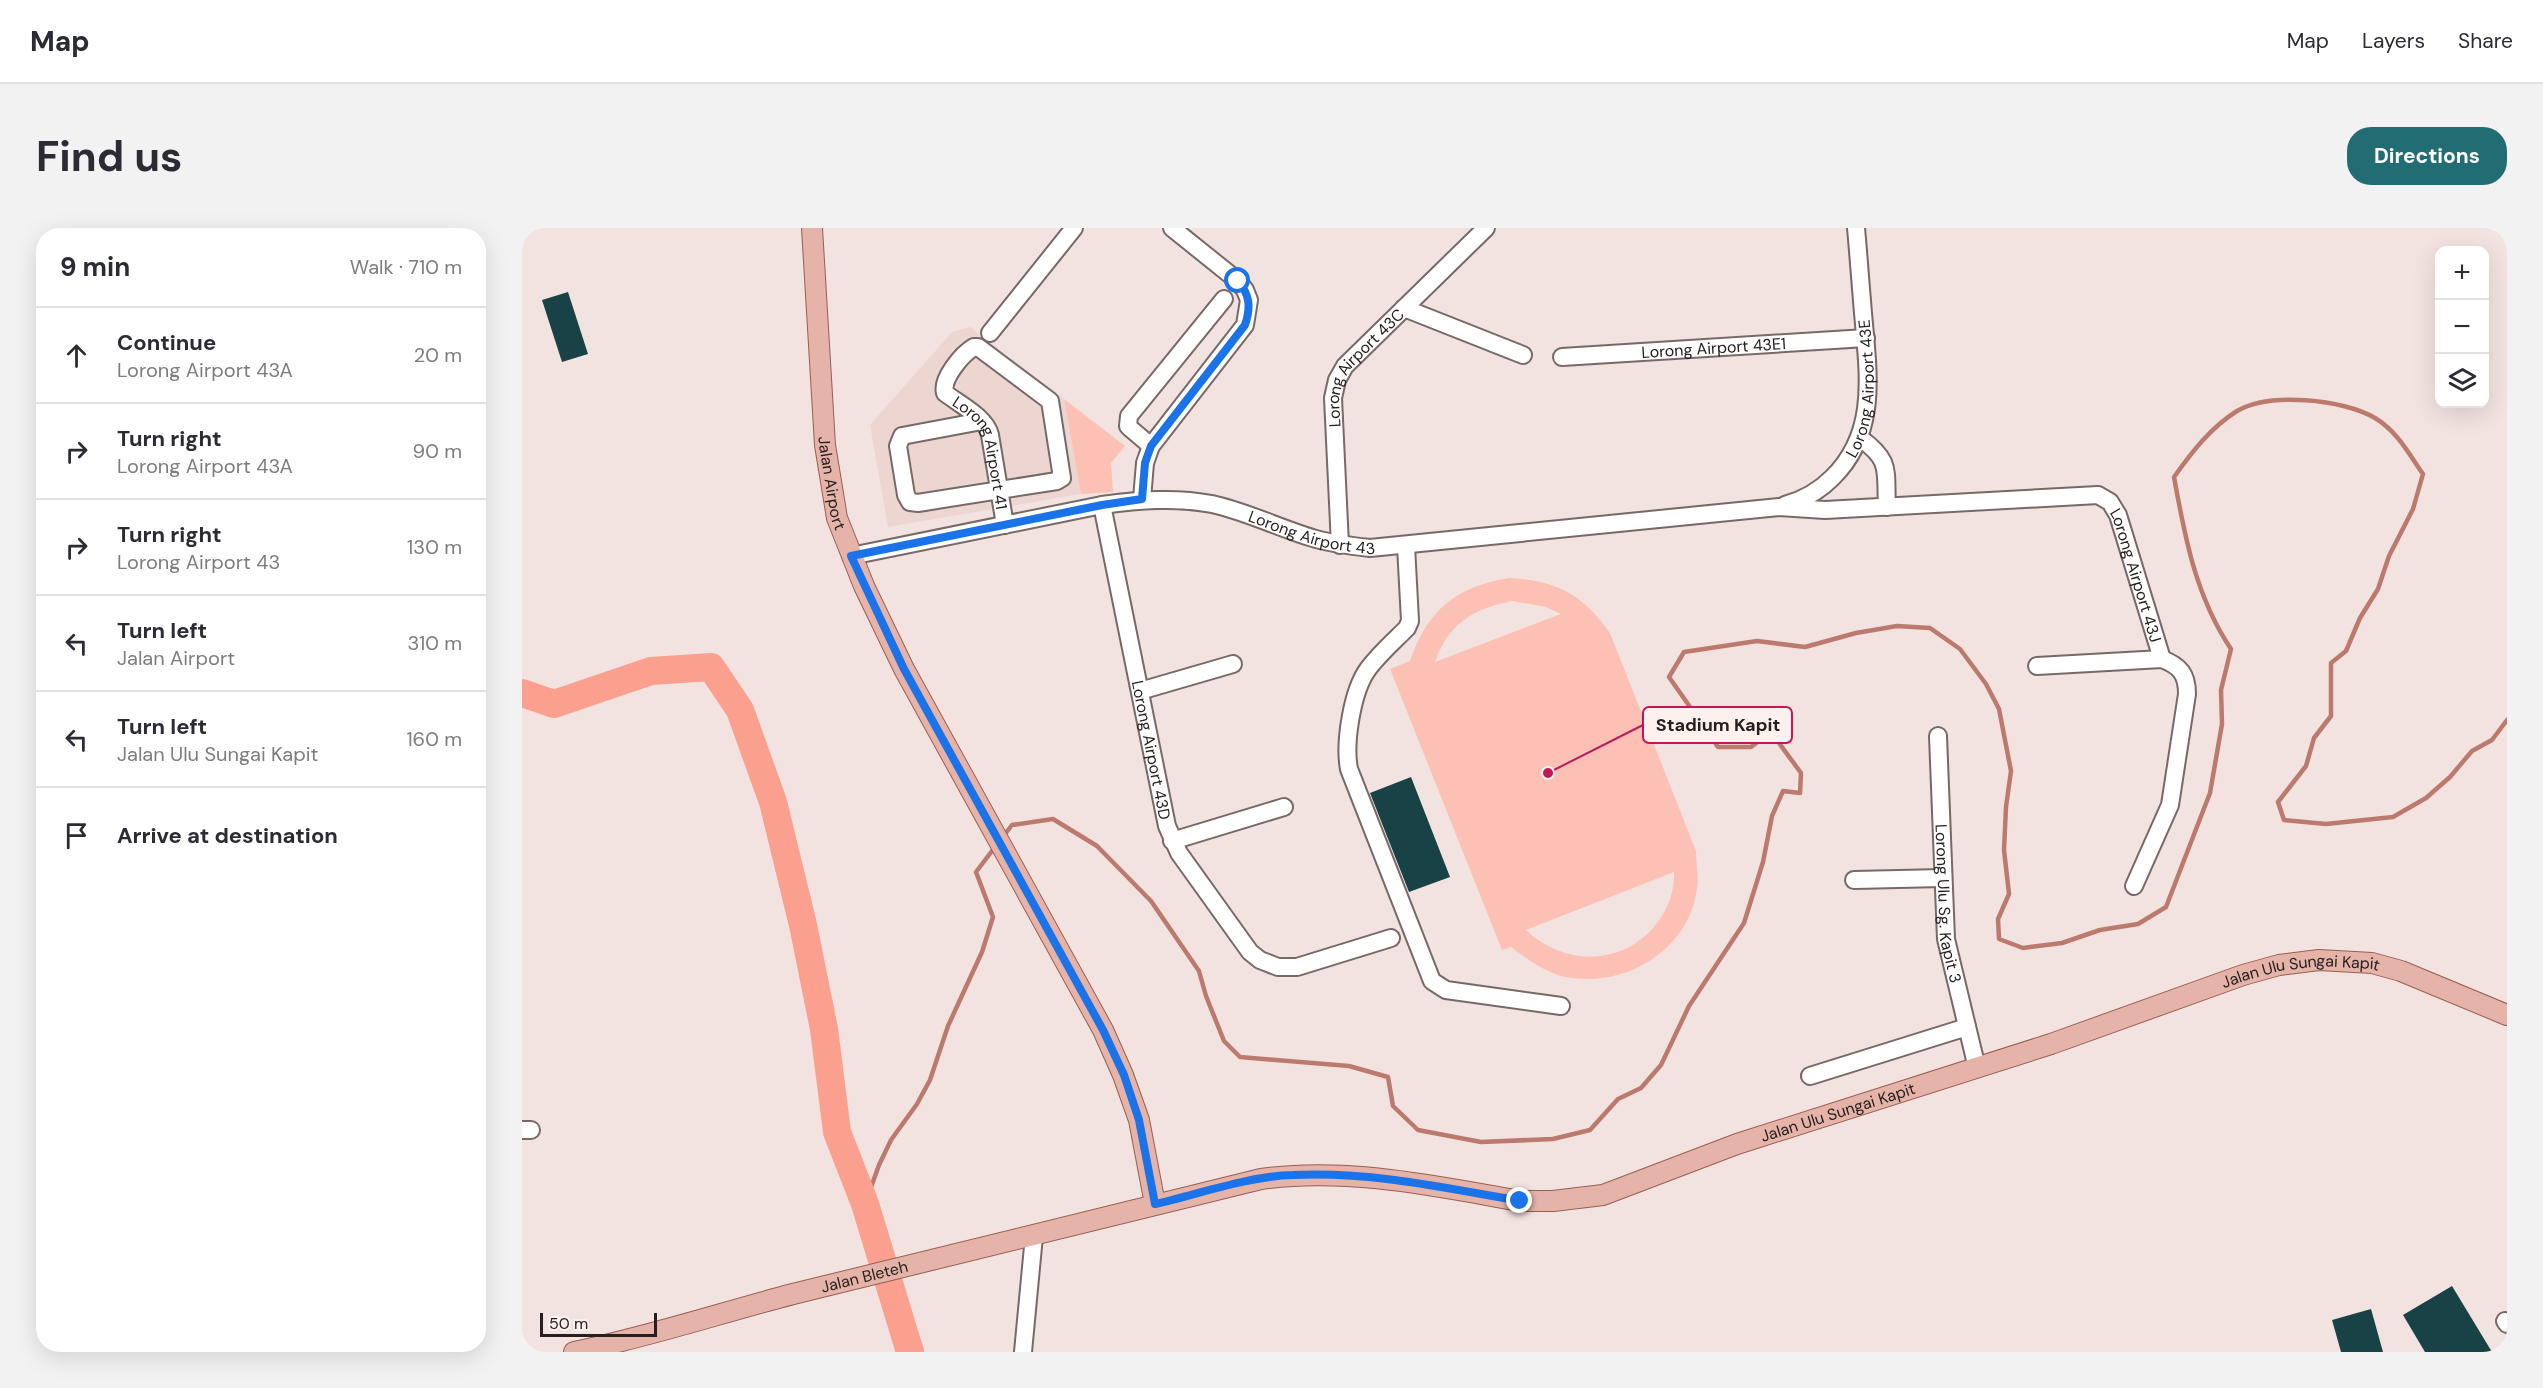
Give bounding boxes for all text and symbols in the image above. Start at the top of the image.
text: Map [30,23,90,60]
text: Map [2287,27,2329,55]
text: Layers [2362,27,2425,55]
text: Share [2458,27,2513,55]
button: Directions [2347,127,2507,185]
text: Find us [36,129,182,184]
map controls [2435,246,2489,408]
button: + [2435,246,2489,300]
text: 9 min [60,250,130,284]
text: Walk · 710 m [350,254,462,280]
route start [1224,267,1250,293]
button: − [2435,300,2489,354]
street label: Lorong Airport 43C [1322,304,1408,428]
street label: Lorong Airport 43E [1841,319,1878,461]
text: Continue [117,328,216,357]
street label: Lorong Airport 43E1 [1641,333,1787,363]
icon: ahead [60,339,93,372]
text: 20 m [414,342,462,368]
button: layers [2435,354,2489,408]
text: Lorong Airport 43A [117,357,293,383]
street label: Lorong Airport 41 [949,391,1013,511]
text: Turn right [117,424,222,453]
icon: right [60,435,93,468]
street label: Jalan Airport [814,436,851,533]
text: 90 m [413,438,462,464]
text: Lorong Airport 43A [117,453,293,479]
street label: Lorong Airport 43J [2106,504,2167,645]
street label: Lorong Airport 43 [1246,505,1376,559]
text: Turn right [117,520,222,549]
icon: right [60,531,93,564]
text: 130 m [407,534,462,560]
text: Lorong Airport 43 [117,549,280,575]
text: Turn left [117,616,207,645]
icon: left [60,627,93,660]
text: 310 m [407,630,462,656]
text: Jalan Airport [117,645,235,671]
street label: Lorong Airport 43D [1127,678,1176,822]
callout: Stadium Kapit [1643,707,1792,743]
text: Turn left [117,712,207,741]
text: Stadium Kapit [1656,713,1780,737]
icon: left [60,723,93,756]
text: 160 m [406,726,462,752]
text: Jalan Ulu Sungai Kapit [117,741,318,767]
icon: arrive [60,819,93,852]
text: Arrive at destination [117,821,338,850]
street label: Lorong Ulu Sg. Kapit 3 [1931,824,1967,985]
street label: Jalan Ulu Sungai Kapit [2218,949,2382,993]
street label: Jalan Ulu Sungai Kapit [1758,1077,1918,1146]
route end [1506,1187,1532,1213]
street label: Jalan Bleteh [819,1255,910,1297]
scale bar [540,1310,657,1338]
text: 50 m [549,1313,588,1334]

